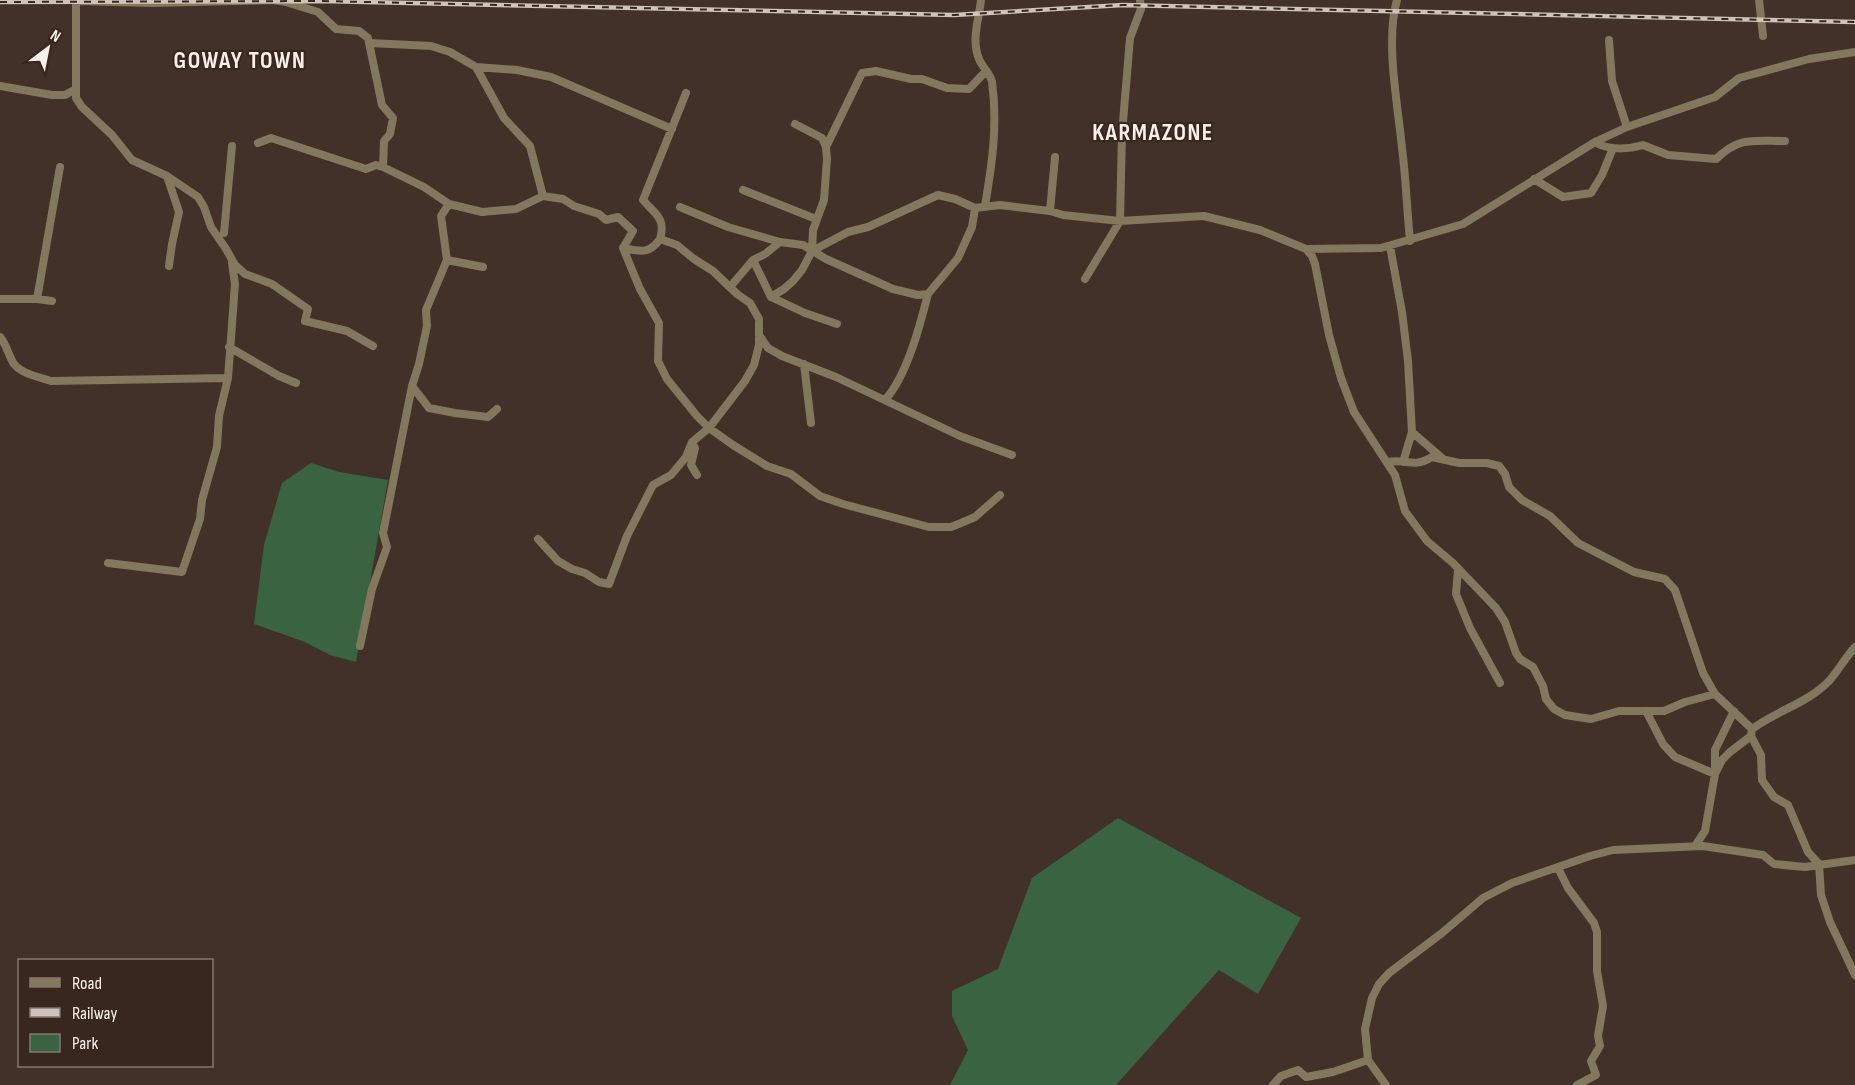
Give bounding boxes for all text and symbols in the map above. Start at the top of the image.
north arrow [18,18,78,78]
text: N [46,26,64,47]
district label: GOWAY TOWN [174,46,306,75]
district label: KARMAZONE [1092,118,1214,147]
legend [18,959,213,1067]
text: Road [72,973,102,994]
text: Railway [72,1003,117,1024]
text: Park [72,1033,98,1054]

